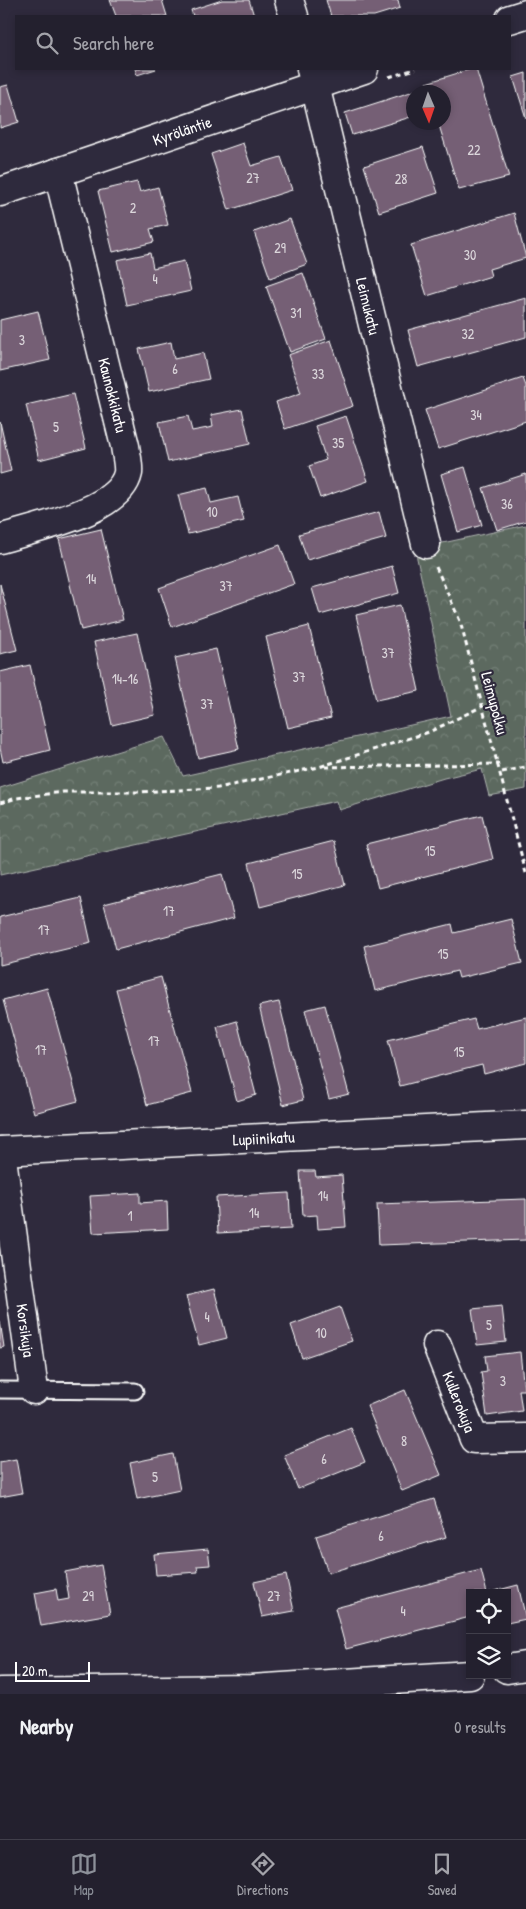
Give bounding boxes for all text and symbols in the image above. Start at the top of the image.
search box [15,15,511,70]
icon: search [33,29,61,57]
text: Search here [73,30,154,56]
north arrow [406,85,451,130]
street label: Kyröläntie [149,110,215,151]
house number: 22 [467,140,481,159]
house number: 27 [246,168,260,187]
house number: 28 [395,169,407,188]
house number: 2 [130,198,137,217]
house number: 29 [274,238,286,257]
house number: 30 [464,245,476,264]
house number: 4 [152,269,158,288]
street label: Leimukatu [351,275,386,338]
house number: 31 [290,303,302,322]
house number: 32 [462,324,475,343]
house number: 3 [19,330,25,349]
street label: Kaunokkikatu [93,355,133,435]
house number: 6 [172,359,178,378]
house number: 33 [312,364,324,383]
house number: 34 [470,405,482,424]
house number: 5 [53,417,59,436]
house number: 35 [332,433,344,452]
house number: 36 [501,494,513,513]
house number: 10 [206,502,218,521]
house number: 14 [86,569,96,588]
house number: 37 [219,576,233,595]
house number: 37 [381,643,395,662]
house number: 37 [292,667,306,686]
house number: 14-16 [112,669,139,688]
street label: Leimupolku [476,669,514,737]
house number: 37 [200,694,214,713]
house number: 15 [424,841,436,860]
house number: 15 [291,864,303,883]
house number: 17 [163,901,175,920]
house number: 17 [38,920,50,939]
house number: 15 [437,944,449,963]
house number: 17 [148,1031,160,1050]
house number: 17 [35,1040,47,1059]
house number: 15 [453,1042,465,1061]
street label: Lupiinikatu [232,1125,296,1150]
house number: 14 [318,1186,328,1205]
house number: 14 [249,1203,259,1222]
house number: 1 [127,1206,133,1225]
street label: Korsikuja [11,1302,40,1358]
house number: 4 [204,1307,210,1326]
house number: 5 [486,1315,492,1334]
house number: 10 [315,1323,327,1342]
street label: Kullerokuja [437,1368,481,1435]
house number: 3 [500,1371,506,1390]
house number: 8 [401,1431,407,1450]
house number: 6 [321,1449,327,1468]
house number: 5 [152,1467,158,1486]
house number: 6 [378,1526,384,1545]
house number: 29 [82,1586,94,1605]
house number: 27 [267,1586,281,1605]
map controls [466,1589,511,1679]
button: locate [466,1589,511,1634]
house number: 4 [400,1601,406,1620]
button: layers [466,1634,511,1679]
scale bar [15,1659,90,1682]
text: 20 m [22,1661,48,1680]
text: Nearby [20,1712,73,1741]
text: 0 results [454,1716,506,1738]
tab: Map [70,1850,98,1899]
tab: Directions [237,1850,288,1899]
tab: Saved [428,1850,456,1899]

